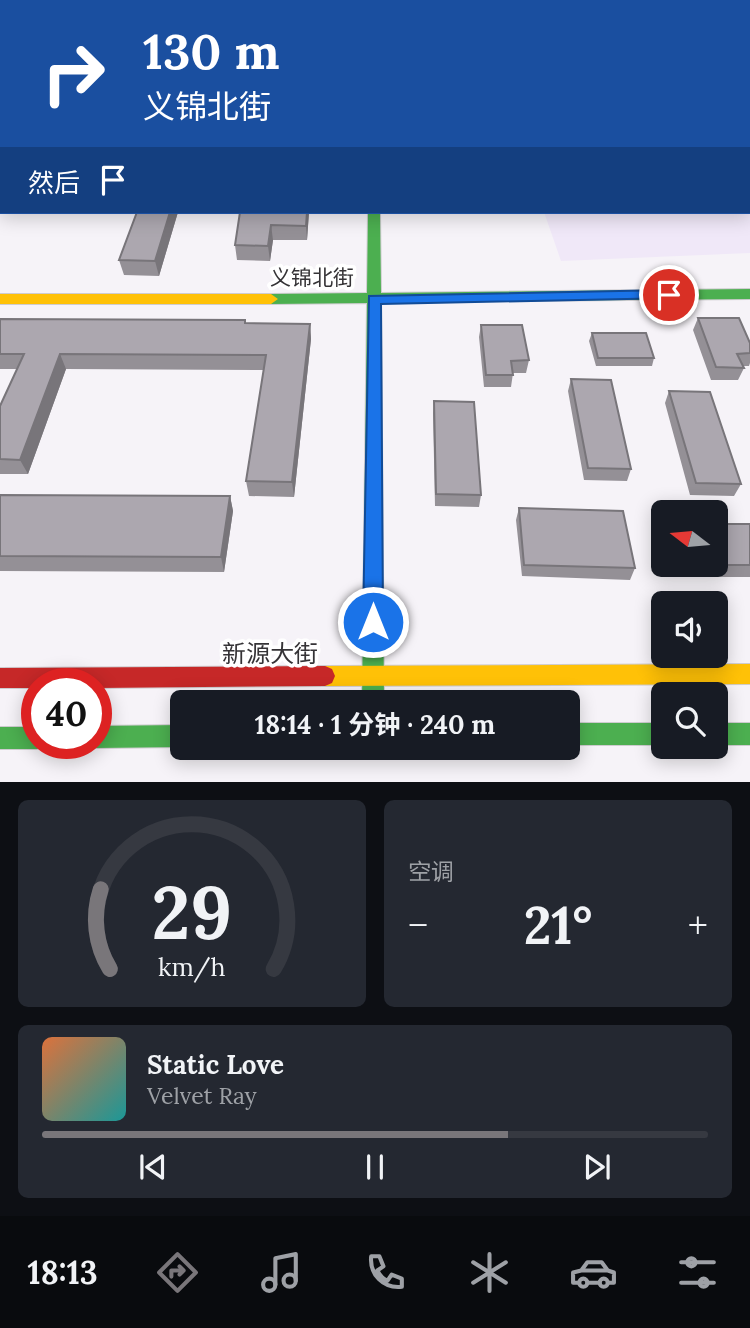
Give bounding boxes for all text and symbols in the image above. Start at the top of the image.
text: 130 m [143,20,279,82]
icon: right [28,28,119,119]
text: 义锦北街 [143,86,271,127]
icon: arrive [94,161,132,199]
text: 然后 [28,166,80,199]
street label: 义锦北街 [270,264,354,291]
pin [639,265,699,325]
icon: arrive [650,276,688,314]
north arrow [651,500,728,578]
map controls [651,500,728,759]
position arrow [336,585,410,659]
button: sound [651,591,728,668]
street label: 新源大街 [222,638,318,669]
speed limit sign: 40 [21,668,112,759]
button: search [651,682,728,759]
text: 18:14 · 1 分钟 · 240 m [255,708,495,741]
text: 空调 [408,857,454,886]
text: 29 [152,867,232,960]
text: 21° [524,892,592,958]
text: − [408,901,428,949]
text: + [688,901,708,949]
text: km/h [158,951,226,983]
text: Static Love [147,1048,284,1081]
text: Velvet Ray [147,1081,257,1110]
icon: previous [134,1148,172,1186]
icon: pause [356,1148,394,1186]
icon: next [578,1148,616,1186]
icon: directions [153,1248,202,1297]
icon: music [257,1248,306,1297]
icon: phone [361,1248,410,1297]
icon: climate [465,1248,514,1297]
icon: car [569,1248,618,1297]
icon: filters [673,1248,722,1297]
text: 18:13 [28,1252,98,1293]

